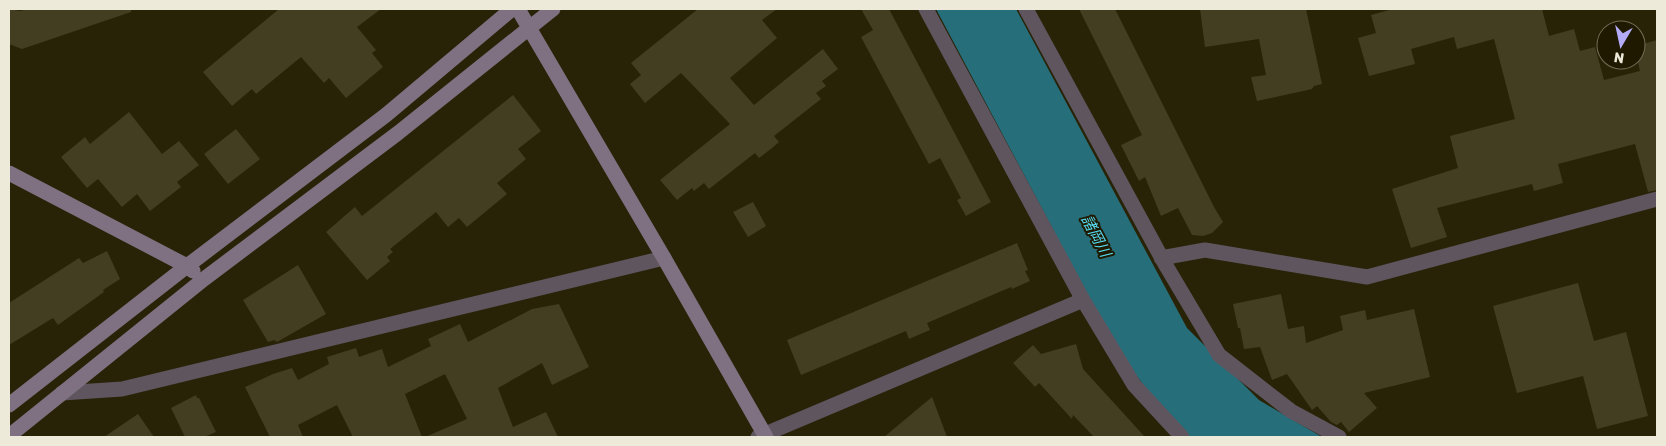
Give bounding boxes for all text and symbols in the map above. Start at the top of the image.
north arrow [1596,20,1646,70]
text: N [1613,48,1625,67]
water label: 諸岡川 [1077,212,1115,262]

